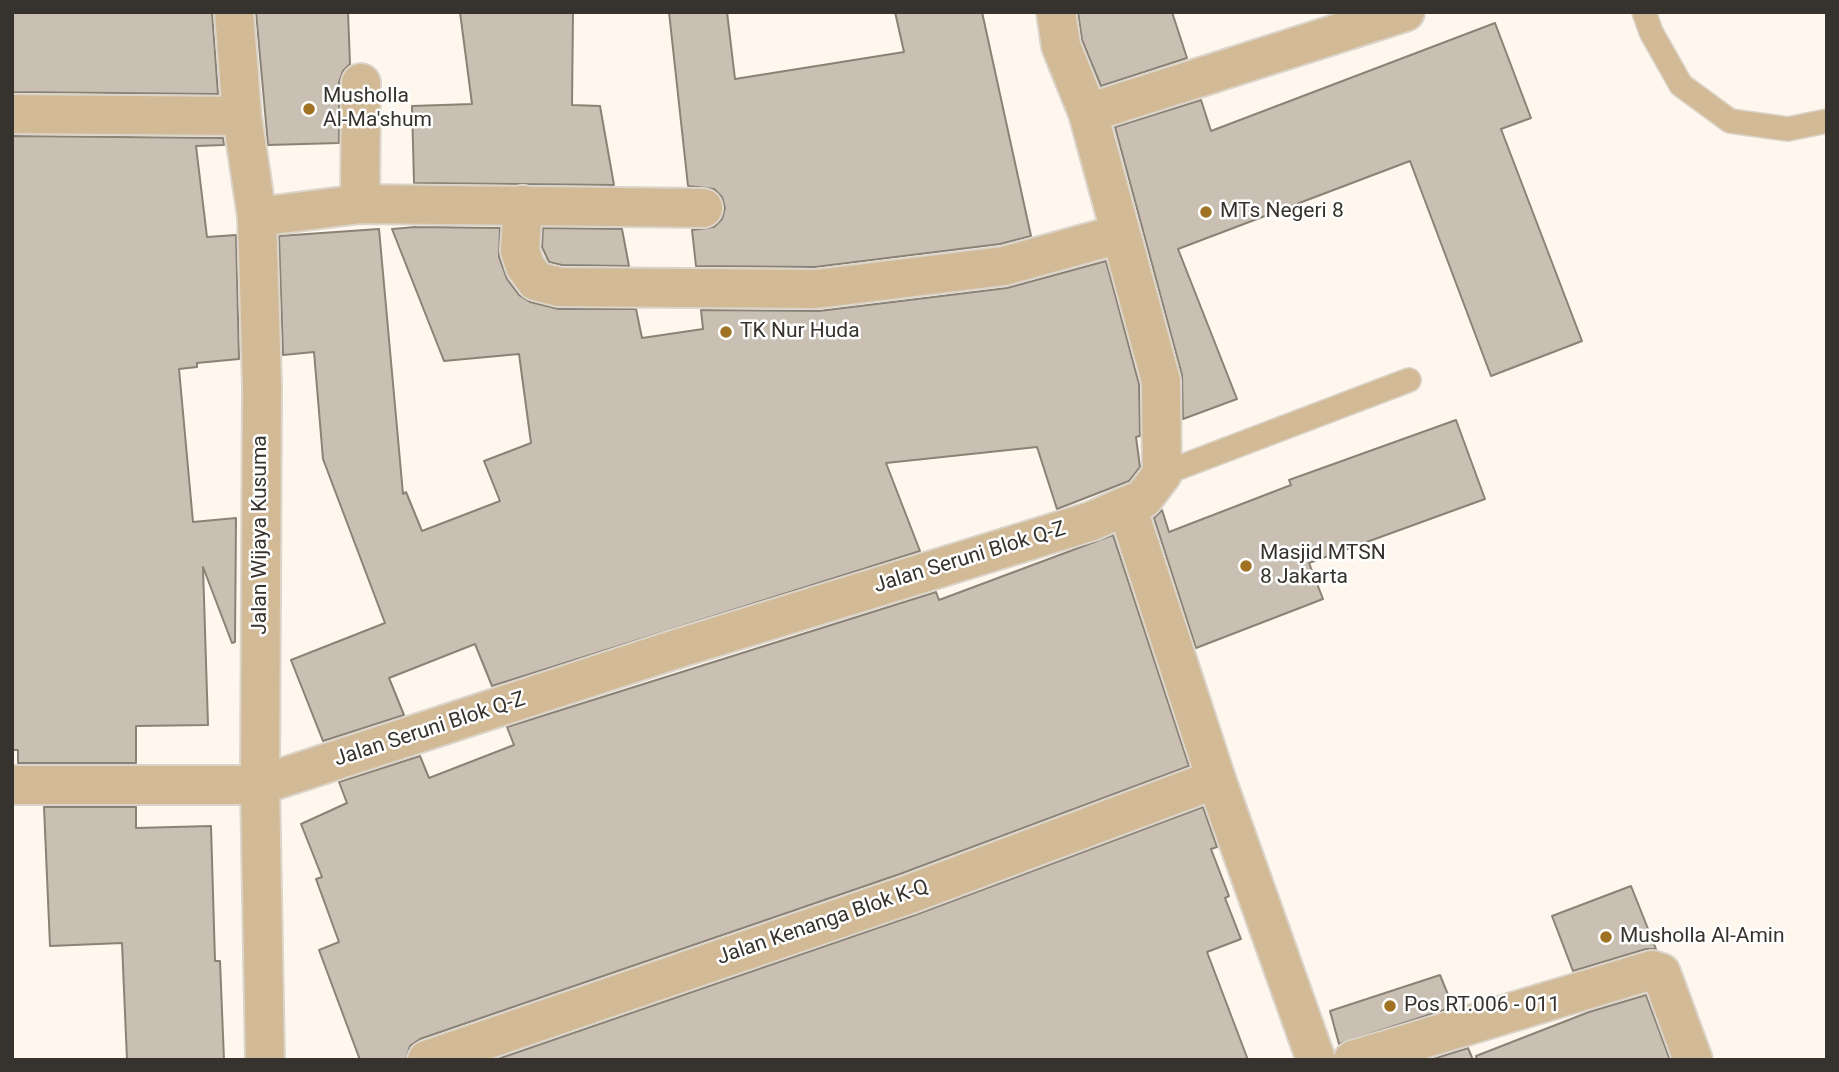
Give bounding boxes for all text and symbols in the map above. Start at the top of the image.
place label: Musholla Al-Ma'shum [323,84,432,134]
marker: Musholla Al-Ma'shum [301,101,317,117]
place label: MTs Negeri 8 [1220,199,1344,225]
marker: MTs Negeri 8 [1198,204,1214,220]
place label: TK Nur Huda [740,319,860,345]
marker: TK Nur Huda [718,324,734,340]
street label: Jalan Wijaya Kusuma [248,435,274,635]
street label: Jalan Seruni Blok Q-Z [871,517,1069,599]
place label: Masjid MTSN 8 Jakarta [1260,541,1386,591]
marker: Masjid MTSN 8 Jakarta [1238,558,1254,574]
street label: Jalan Seruni Blok Q-Z [331,687,529,773]
street label: Jalan Kenanga Blok K-Q [714,875,932,971]
place label: Musholla Al-Amin [1620,924,1785,950]
marker: Musholla Al-Amin [1598,929,1614,945]
place label: Pos RT.006 - 011 [1404,993,1560,1019]
marker: Pos RT.006 - 011 [1382,998,1398,1014]

